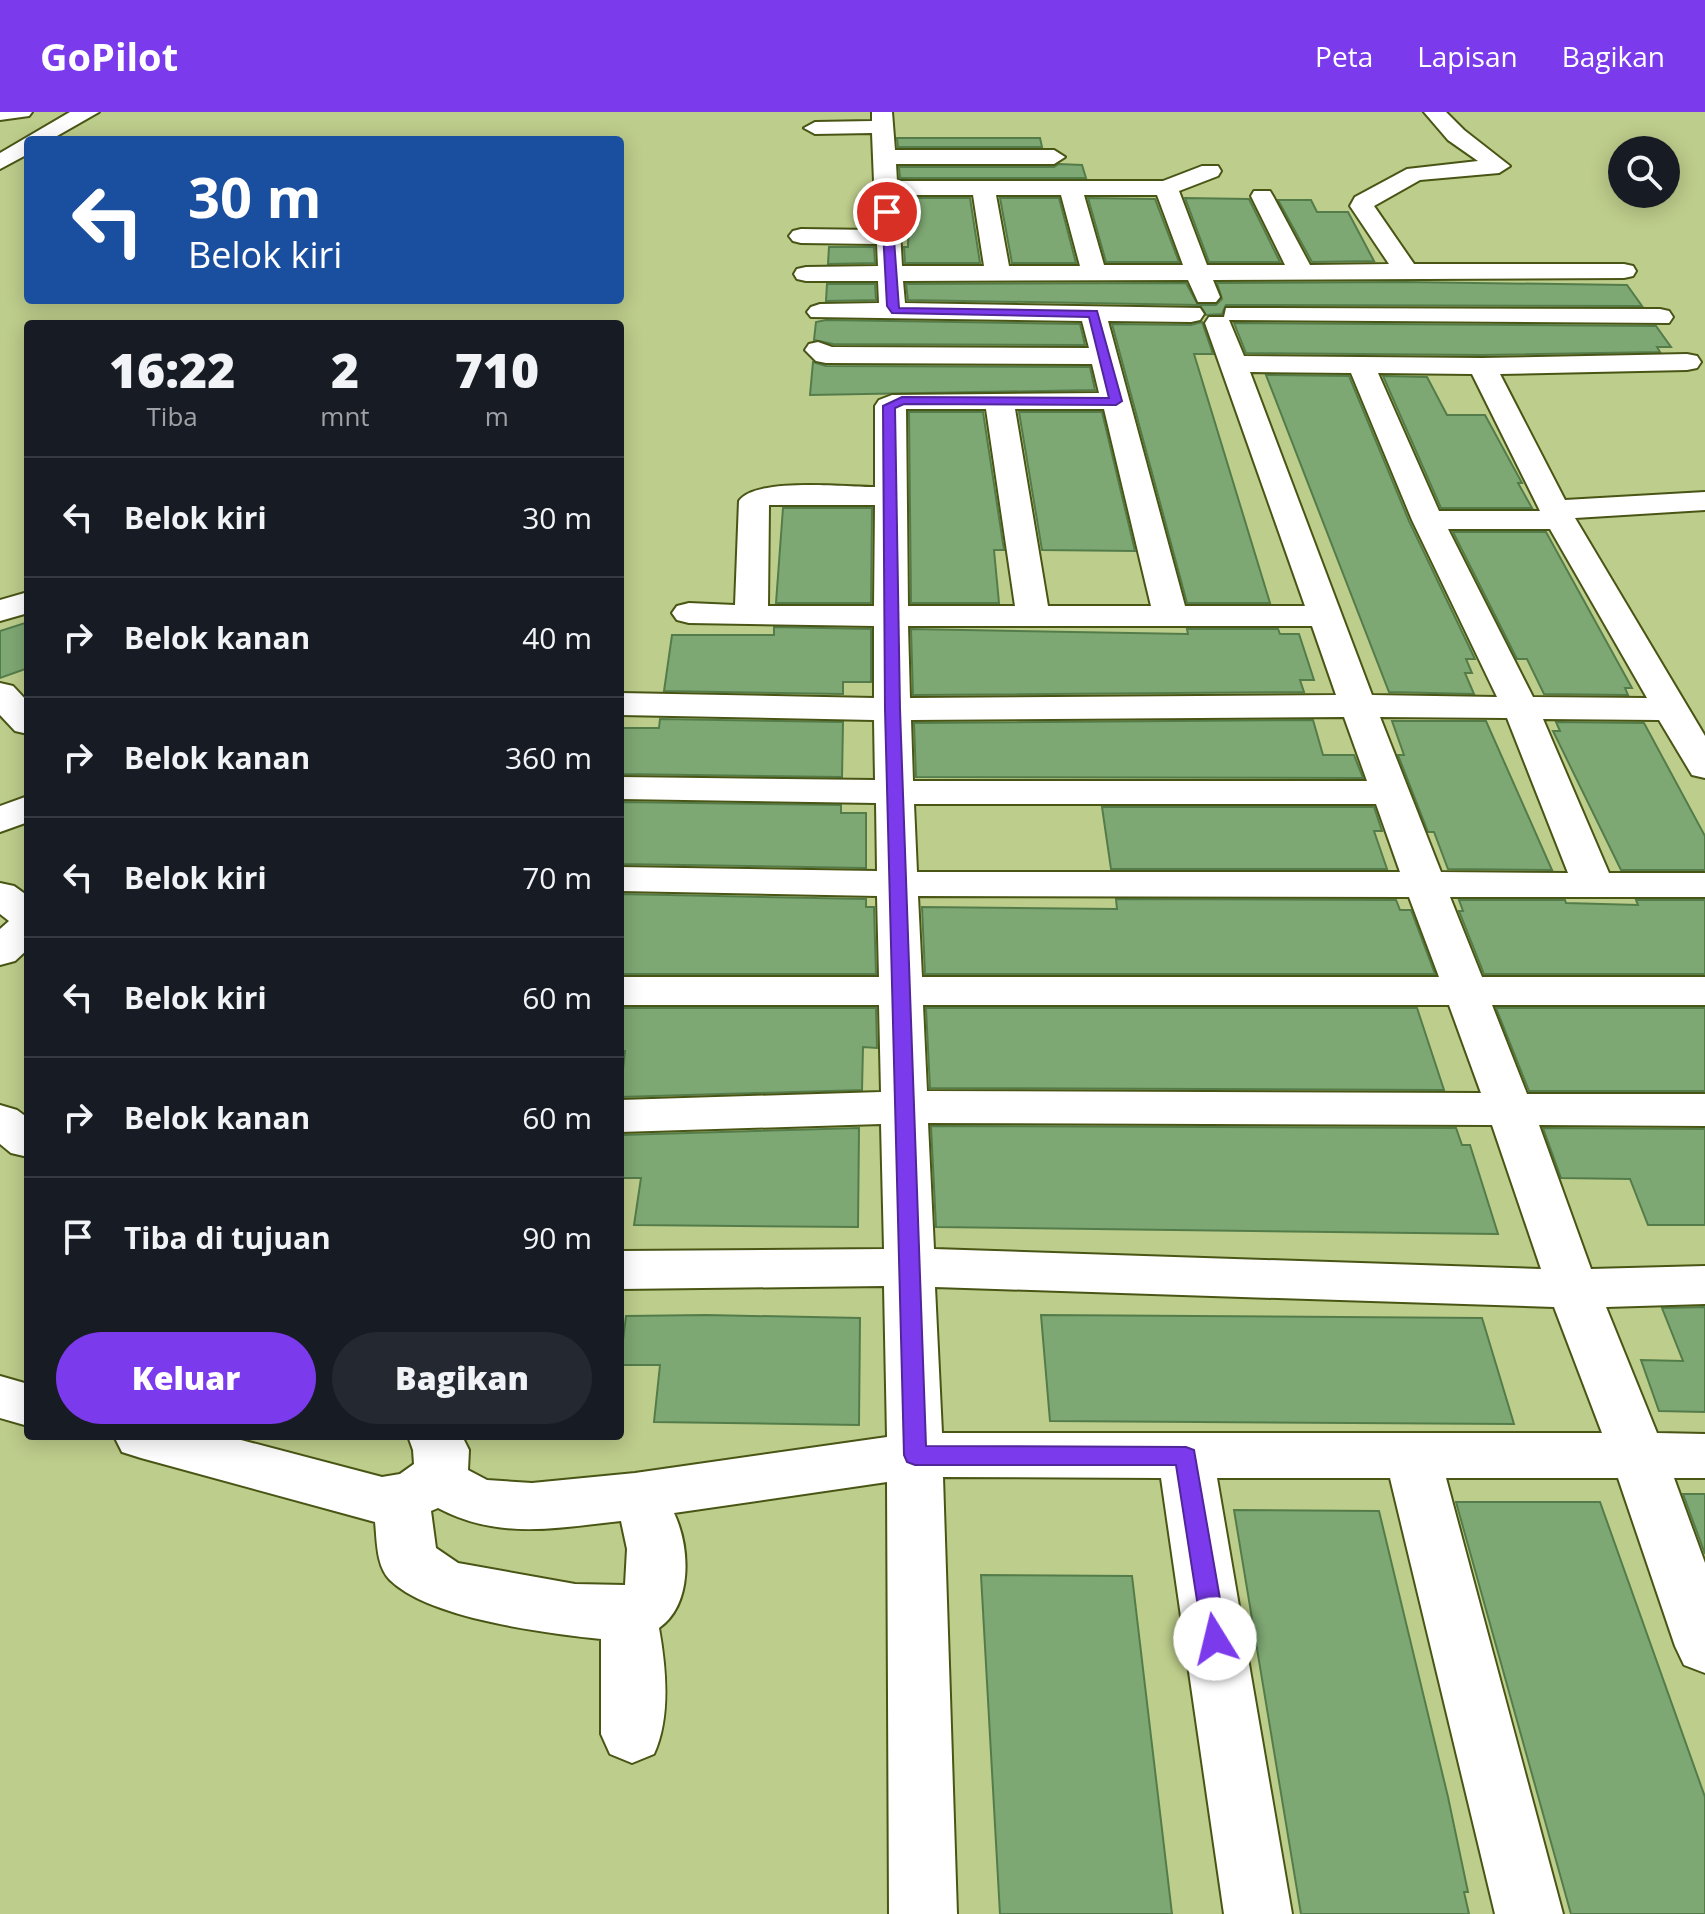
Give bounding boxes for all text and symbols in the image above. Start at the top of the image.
text: GoPilot [40,30,178,82]
text: Peta [1315,37,1373,75]
text: Lapisan [1417,37,1518,75]
text: Bagikan [1562,37,1665,75]
map controls [1608,136,1680,208]
button: search [1608,136,1680,208]
text: 30 m [188,158,322,234]
icon: left [56,168,160,272]
pin [853,178,921,246]
icon: arrive [865,190,909,234]
text: Belok kiri [188,230,342,279]
text: 16:22 [109,337,235,402]
text: 2 [331,337,359,402]
text: 710 [455,337,539,402]
text: Tiba [147,398,198,434]
text: mnt [320,398,370,434]
text: m [485,398,509,434]
icon: left [56,495,100,539]
text: Belok kiri [124,497,267,538]
text: 30 m [522,497,592,538]
icon: right [56,615,100,659]
text: Belok kanan [124,617,310,658]
text: 40 m [522,617,592,658]
icon: right [56,735,100,779]
text: Belok kanan [124,737,310,778]
text: 360 m [505,737,592,778]
icon: left [56,855,100,899]
text: Belok kiri [124,857,267,898]
text: 70 m [522,857,592,898]
icon: left [56,975,100,1019]
text: Belok kiri [124,977,267,1018]
text: 60 m [522,977,592,1018]
icon: right [56,1095,100,1139]
text: Belok kanan [124,1097,310,1138]
text: 60 m [522,1097,592,1138]
icon: arrive [56,1215,100,1259]
text: Tiba di tujuan [124,1217,331,1258]
text: 90 m [522,1217,592,1258]
button: Keluar [56,1332,316,1424]
button: Bagikan [332,1332,592,1424]
position arrow [1173,1597,1257,1681]

